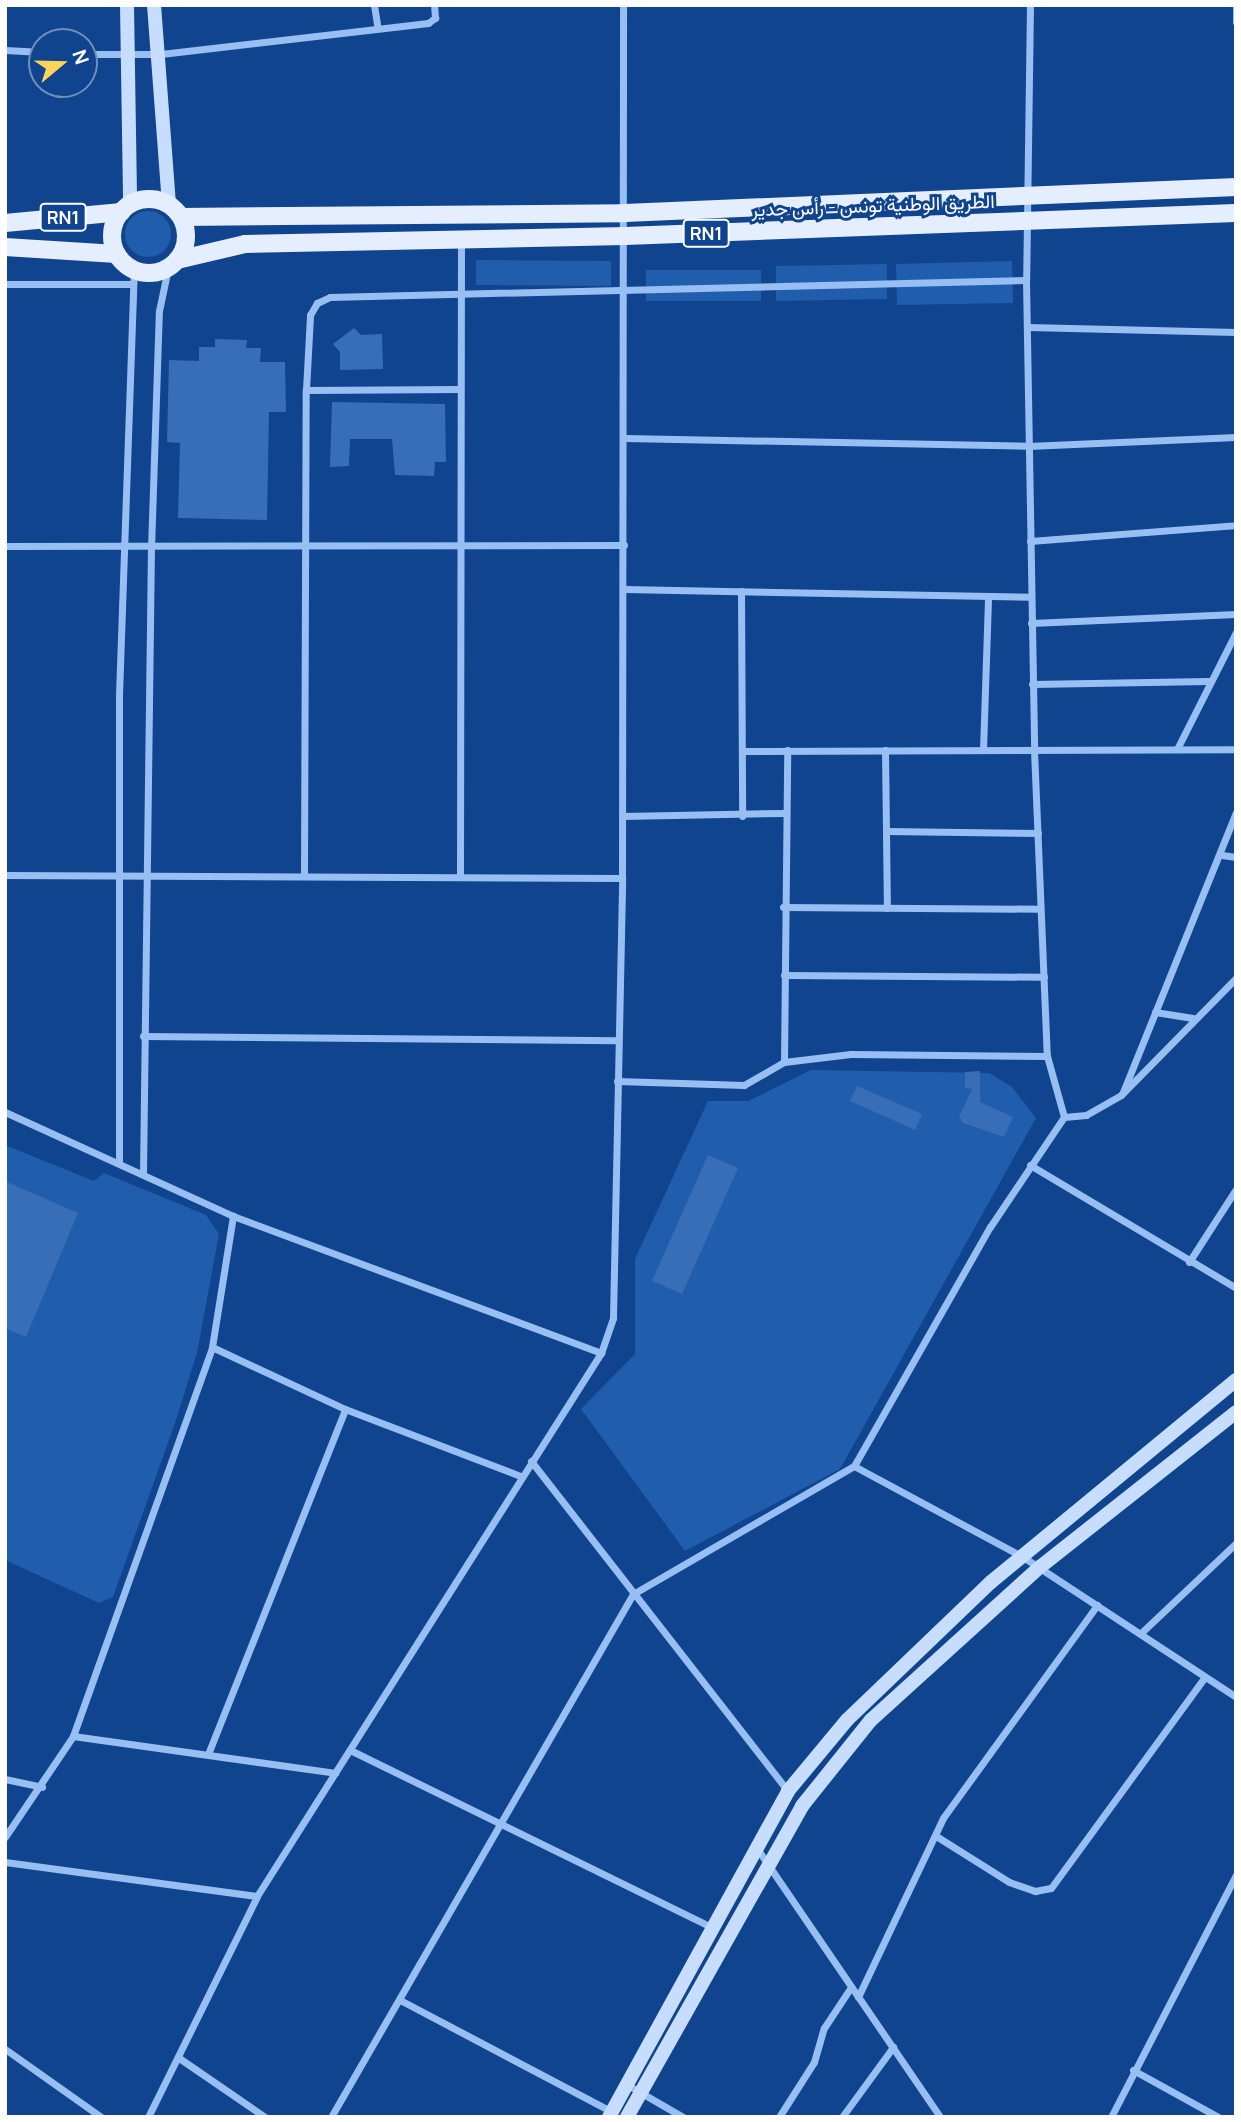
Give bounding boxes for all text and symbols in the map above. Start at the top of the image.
north arrow [28,28,98,98]
text: N [66,46,95,68]
street label: الطريق الوطنية تونس - رأس جدير [751,190,995,222]
road number: RN1 [38,202,88,232]
road number: RN1 [682,218,730,247]

